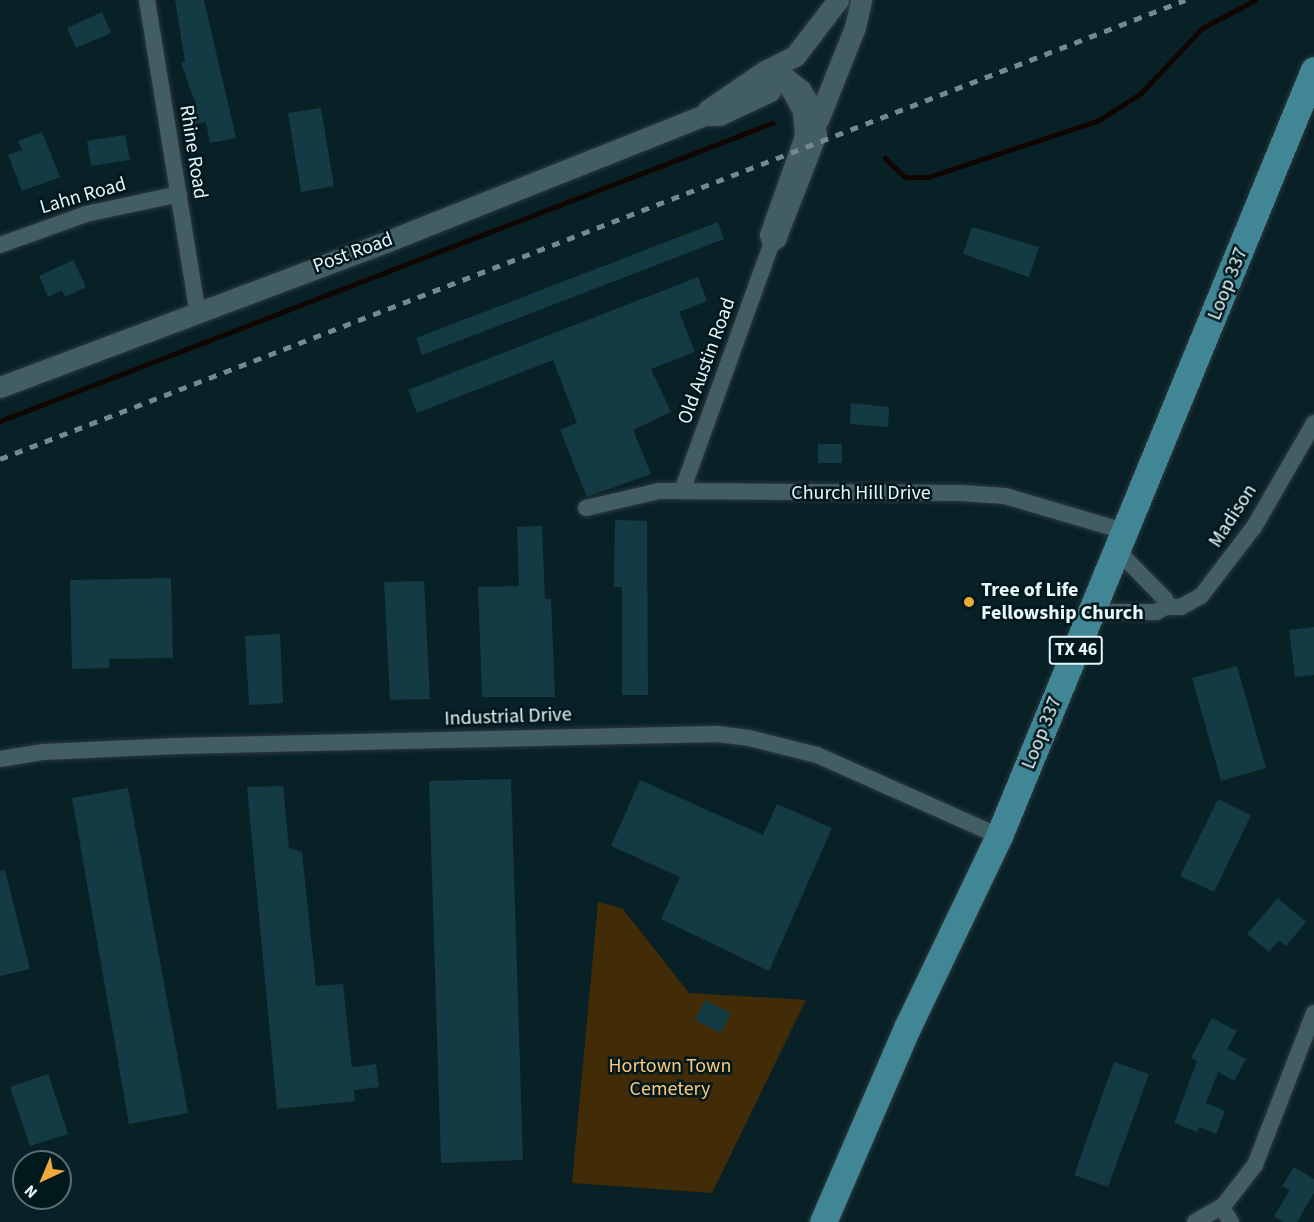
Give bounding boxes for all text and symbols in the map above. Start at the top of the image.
street label: Rhine Road [174,103,212,201]
street label: Lahn Road [37,172,129,220]
street label: Post Road [310,227,396,279]
street label: Loop 337 [1203,244,1253,324]
street label: Old Austin Road [673,295,741,427]
street label: Madison [1204,480,1262,552]
street label: Church Hill Drive [791,481,931,505]
place label: Tree of Life Fellowship Church [981,578,1144,625]
marker: Tree of Life Fellowship Church [962,595,976,609]
road number: TX 46 [1048,635,1104,665]
street label: Loop 337 [1017,693,1067,773]
street label: Industrial Drive [444,703,572,731]
park label: Hortown Town Cemetery [609,1055,731,1102]
north arrow [12,1150,72,1210]
text: N [19,1180,42,1203]

